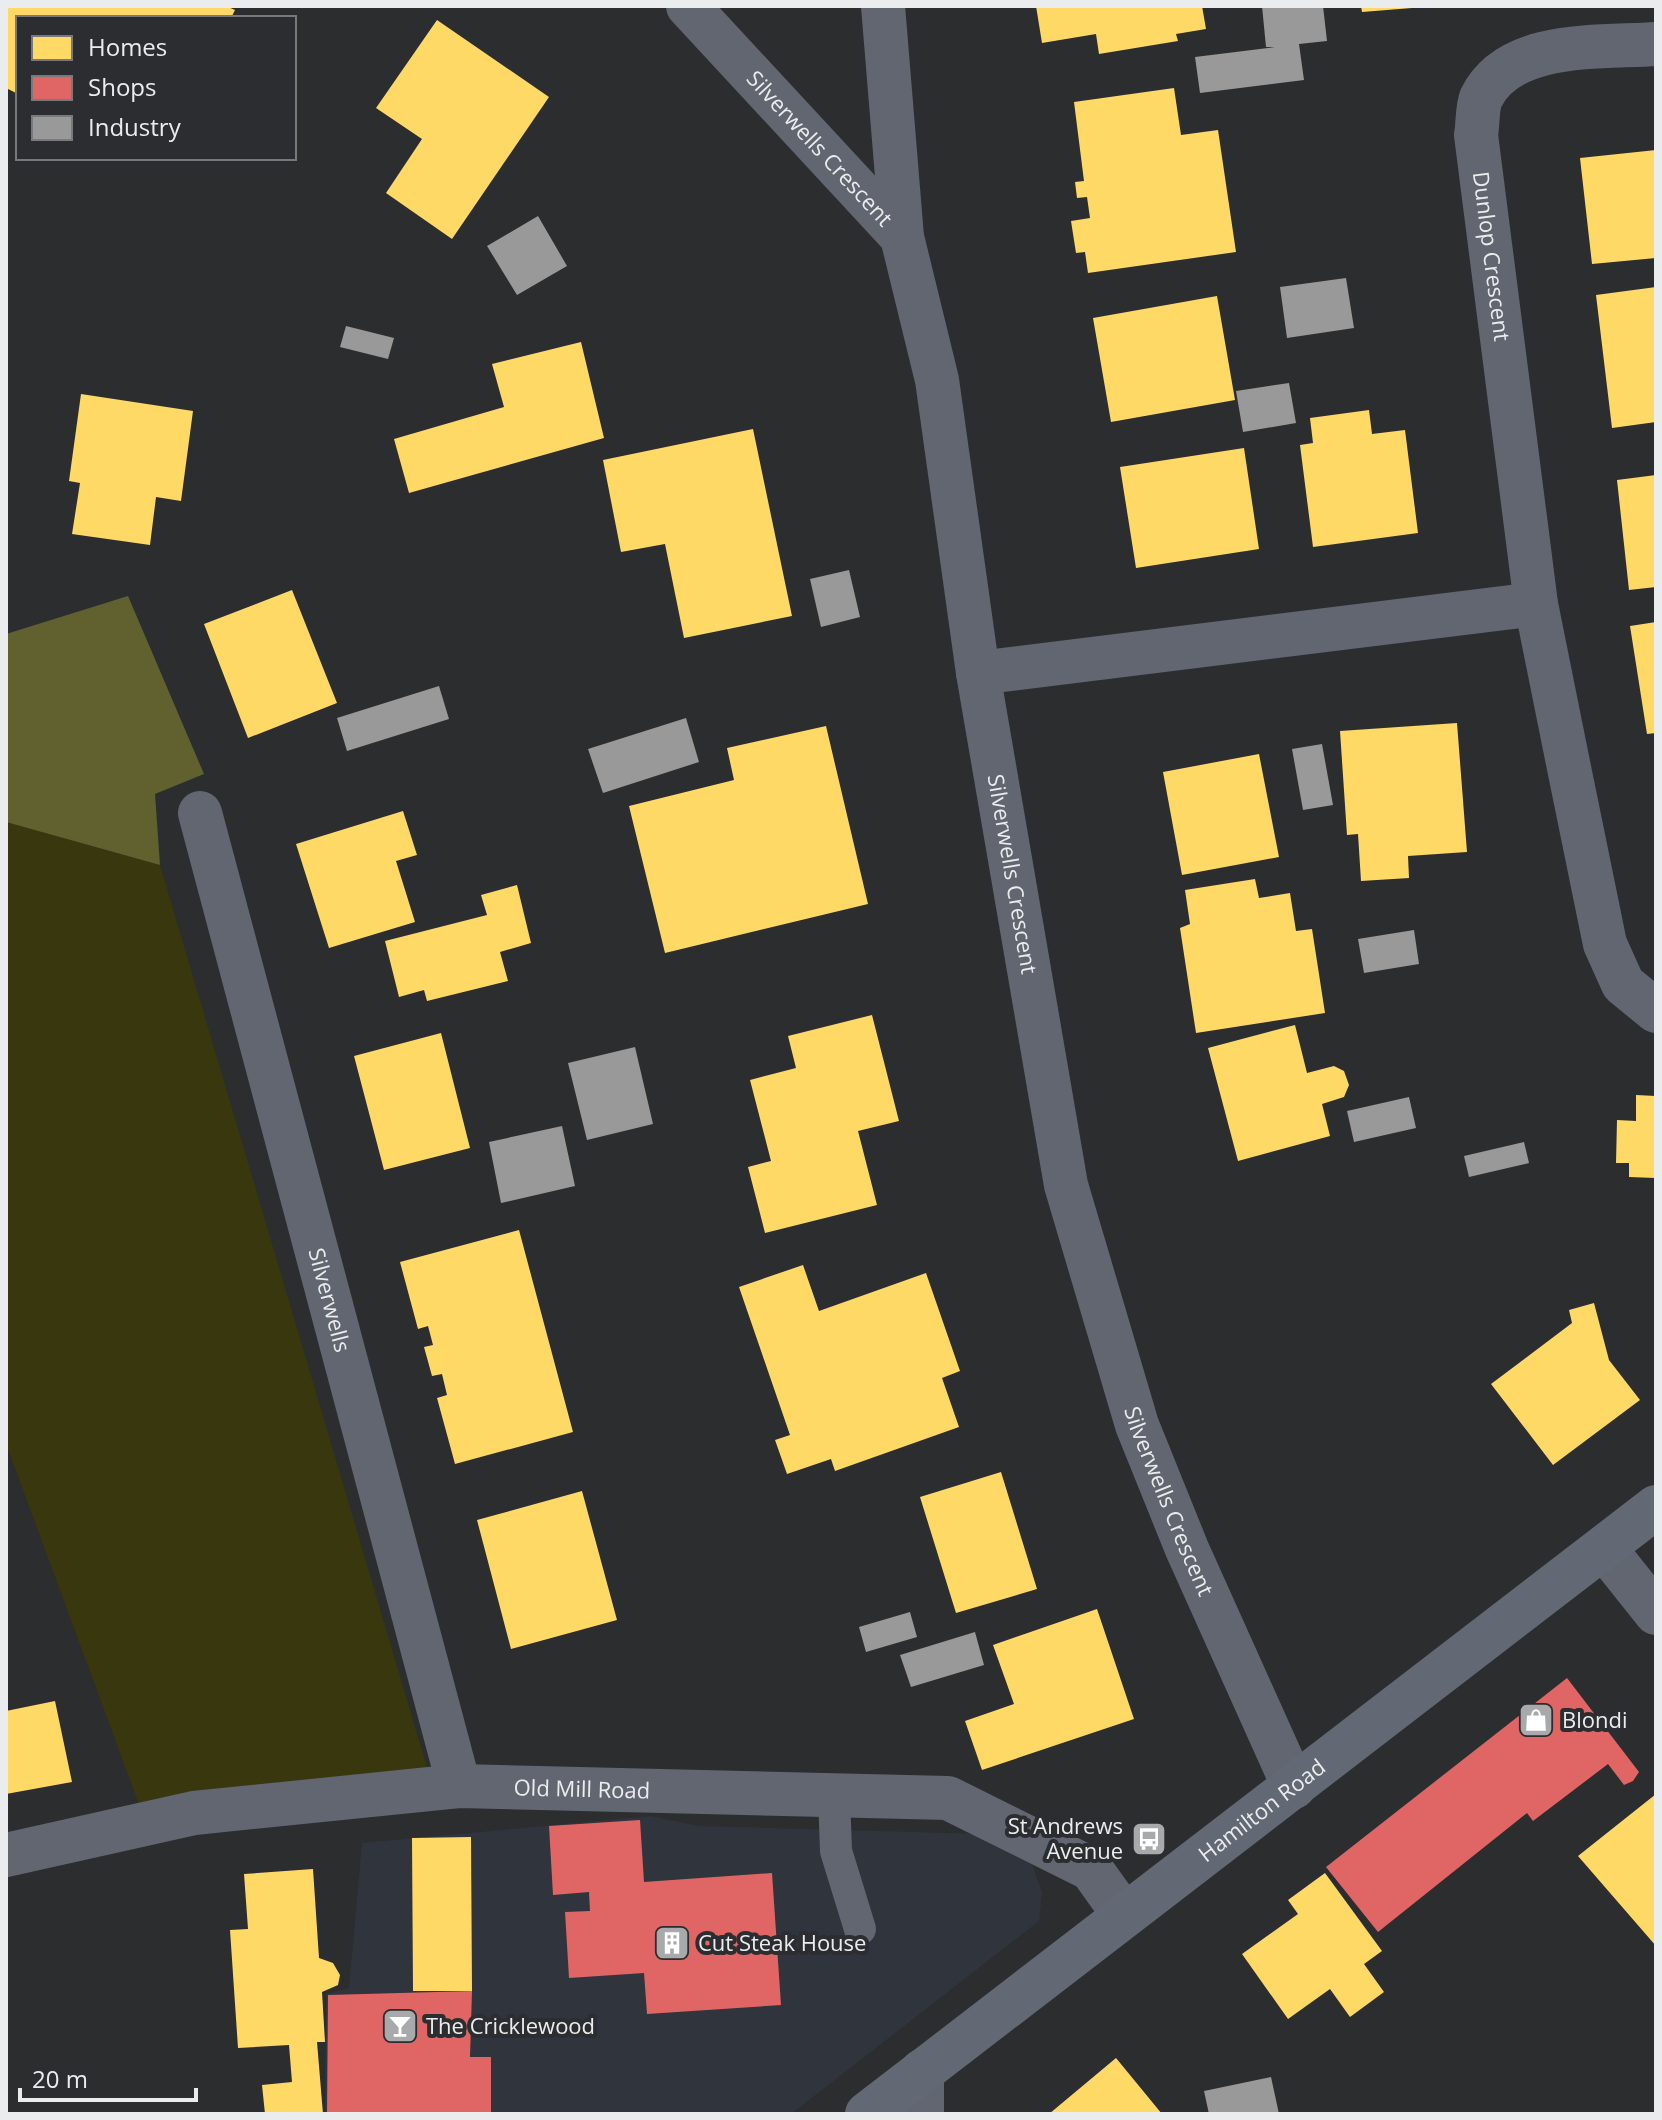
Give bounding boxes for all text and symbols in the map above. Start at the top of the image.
legend [16,16,296,160]
text: Homes [88,30,167,63]
street label: Silverwells Crescent [741,63,900,232]
text: Shops [88,70,156,103]
text: Industry [88,110,182,143]
street label: Dunlop Crescent [1467,169,1518,343]
street label: Silverwells Crescent [982,772,1045,976]
street label: Silverwells [302,1244,359,1355]
street label: Silverwells Crescent [1118,1402,1222,1600]
shop icon: Blondi [1517,1701,1555,1739]
place label: Blondi [1562,1704,1628,1734]
street label: Hamilton Road [1191,1751,1331,1868]
street label: Old Mill Road [513,1771,651,1805]
place label: St Andrews Avenue [1008,1810,1123,1865]
bus stop icon: St Andrews Avenue [1130,1820,1168,1858]
building icon: Cut Steak House [653,1924,691,1962]
place label: Cut Steak House [698,1927,866,1957]
bar icon: The Cricklewood [381,2007,419,2045]
place label: The Cricklewood [426,2010,595,2040]
scale bar [20,2052,196,2102]
text: 20 m [32,2062,88,2095]

